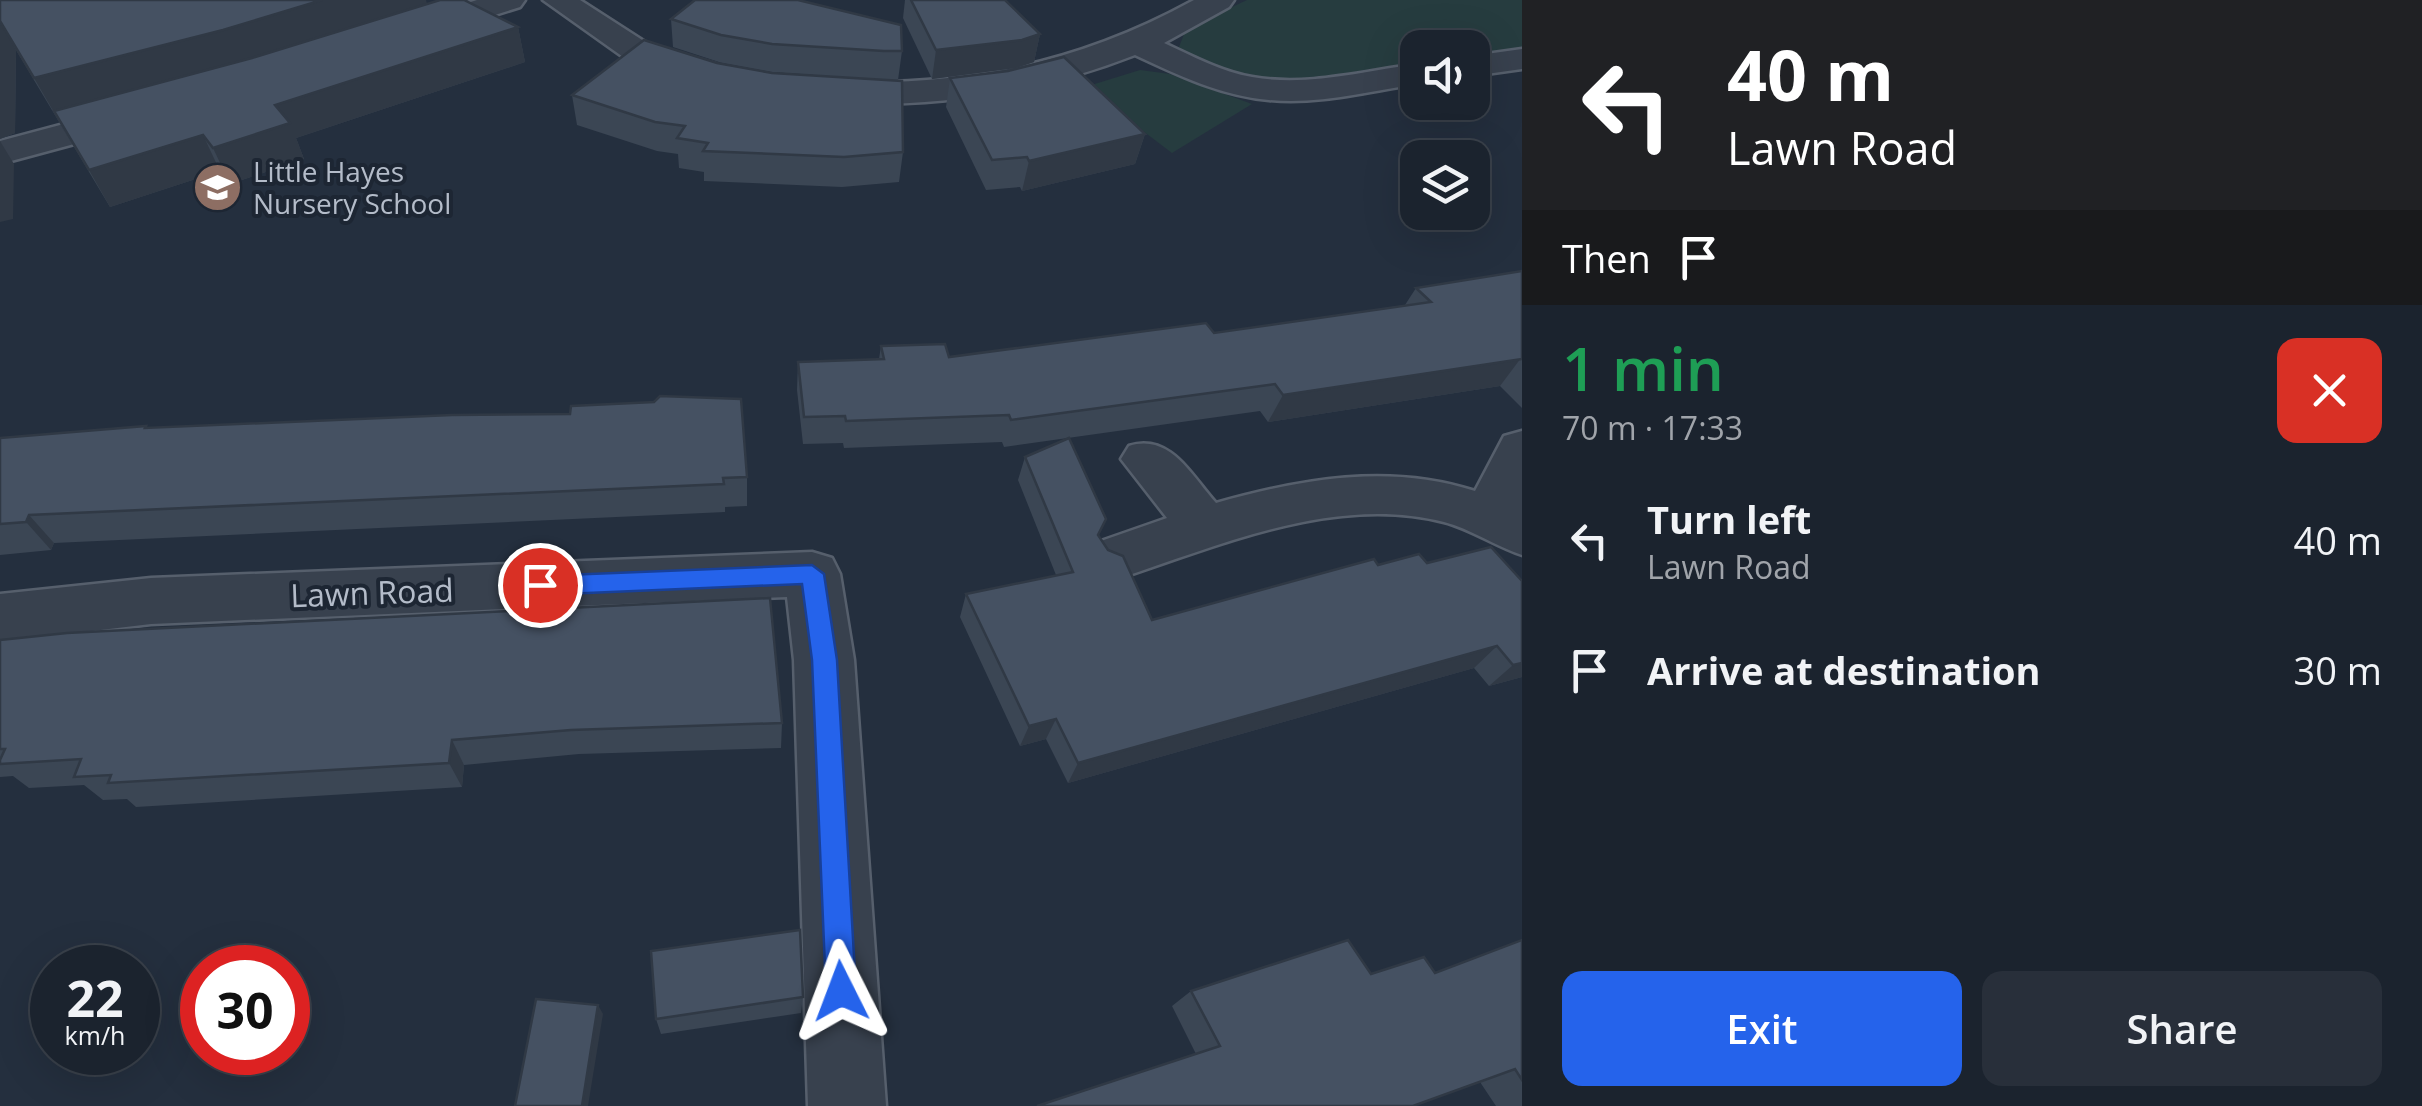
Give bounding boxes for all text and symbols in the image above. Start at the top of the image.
text: 40 m [1727,26,1894,122]
map controls [1400,30,1490,230]
button: sound [1400,30,1490,120]
icon: left [1562,40,1692,170]
text: Lawn Road [1727,117,1957,178]
button: layers [1400,140,1490,230]
place label: Little Hayes Nursery School [253,152,451,222]
school or university icon: Little Hayes Nursery School [192,161,244,213]
icon: arrive [1671,230,1726,285]
text: Then [1562,232,1651,284]
text: 1 min [1562,327,1724,409]
button: close [2277,338,2382,443]
text: 70 m · 17:33 [1562,406,1743,449]
text: Turn left [1647,493,1811,545]
icon: left [1562,513,1617,568]
text: 40 m [2293,514,2382,566]
pin [498,543,583,628]
text: Lawn Road [1647,545,1811,588]
icon: arrive [513,558,568,613]
street label: Lawn Road [290,568,454,616]
icon: arrive [1562,643,1617,698]
text: Arrive at destination [1647,644,2041,696]
text: 30 m [2293,644,2382,696]
position arrow [789,939,893,1043]
speed limit sign: 30 [180,945,310,1075]
text: 22 [66,964,124,1032]
button: Exit [1562,971,1962,1086]
button: Share [1982,971,2382,1086]
text: km/h [65,1018,125,1052]

